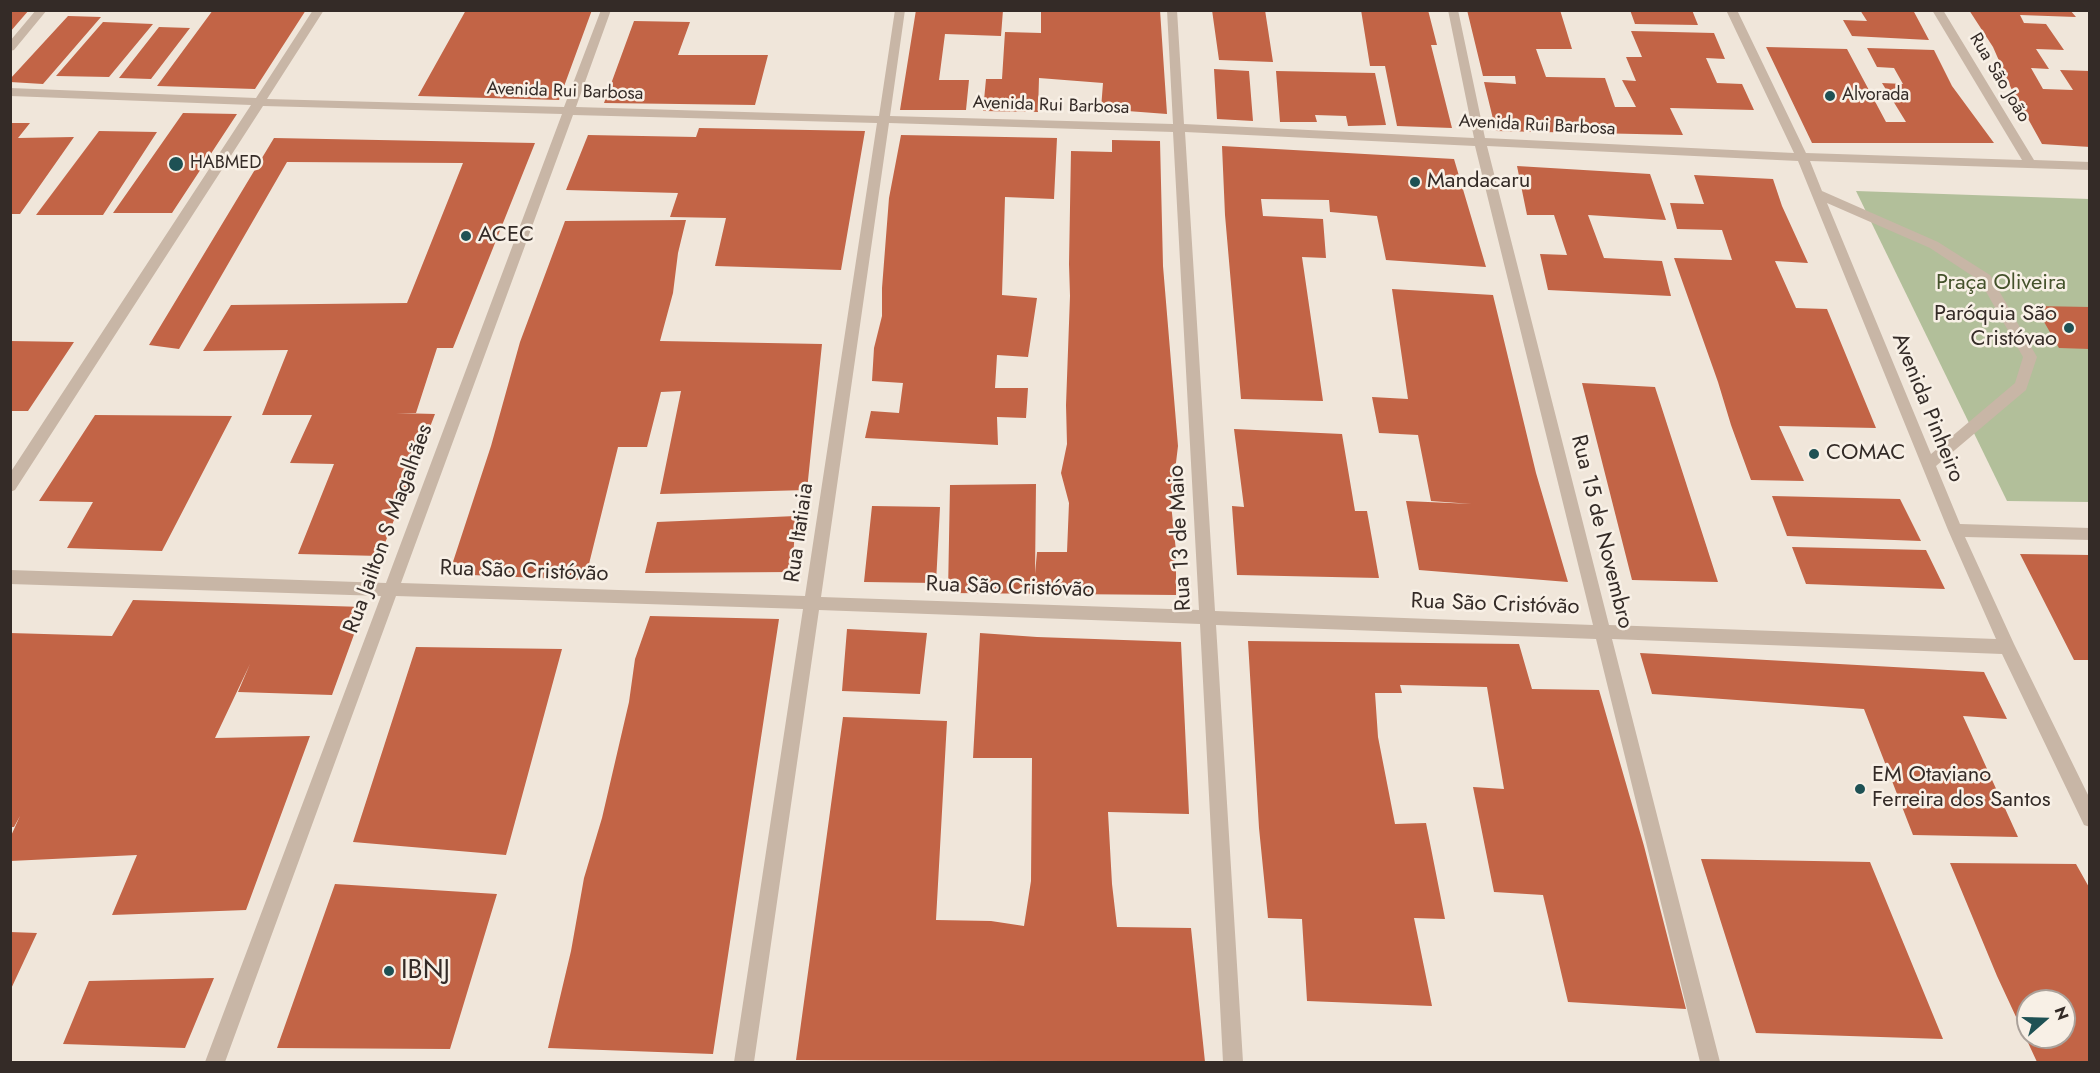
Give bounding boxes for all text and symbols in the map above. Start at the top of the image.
street label: Rua São João [1964,30,2034,126]
street label: Avenida Rui Barbosa [486,78,644,106]
place label: Alvorada [1842,85,1909,107]
marker: Alvorada [1823,89,1837,103]
street label: Avenida Rui Barbosa [972,92,1130,120]
street label: Avenida Rui Barbosa [1458,111,1616,141]
place label: HABMED [190,153,262,175]
marker: HABMED [167,155,185,173]
place label: Mandacaru [1427,169,1530,195]
marker: Mandacaru [1408,175,1422,189]
place label: ACEC [478,223,534,249]
marker: ACEC [459,229,473,243]
park label: Praça Oliveira [1936,271,2066,297]
place label: Paróquia São Cristóvao [1934,302,2057,354]
marker: Paróquia São Cristóvao [2062,321,2076,335]
street label: Avenida Pinheiro [1885,330,1969,486]
street label: Rua Jailton S Magalhães [339,421,439,637]
street label: Rua 15 de Novembro [1564,432,1638,632]
place label: COMAC [1826,441,1905,467]
marker: COMAC [1807,447,1821,461]
street label: Rua 13 de Maio [1164,464,1198,612]
street label: Rua Itatiaia [780,482,820,584]
street label: Rua São Cristóvão [439,556,609,588]
street label: Rua São Cristóvão [925,572,1095,604]
street label: Rua São Cristóvão [1410,589,1580,621]
place label: EM Otaviano Ferreira dos Santos [1872,763,2051,814]
marker: EM Otaviano Ferreira dos Santos [1853,782,1867,796]
place label: IBNJ [401,955,450,987]
marker: IBNJ [382,964,396,978]
north arrow [2016,989,2076,1049]
text: N [2049,1003,2074,1023]

